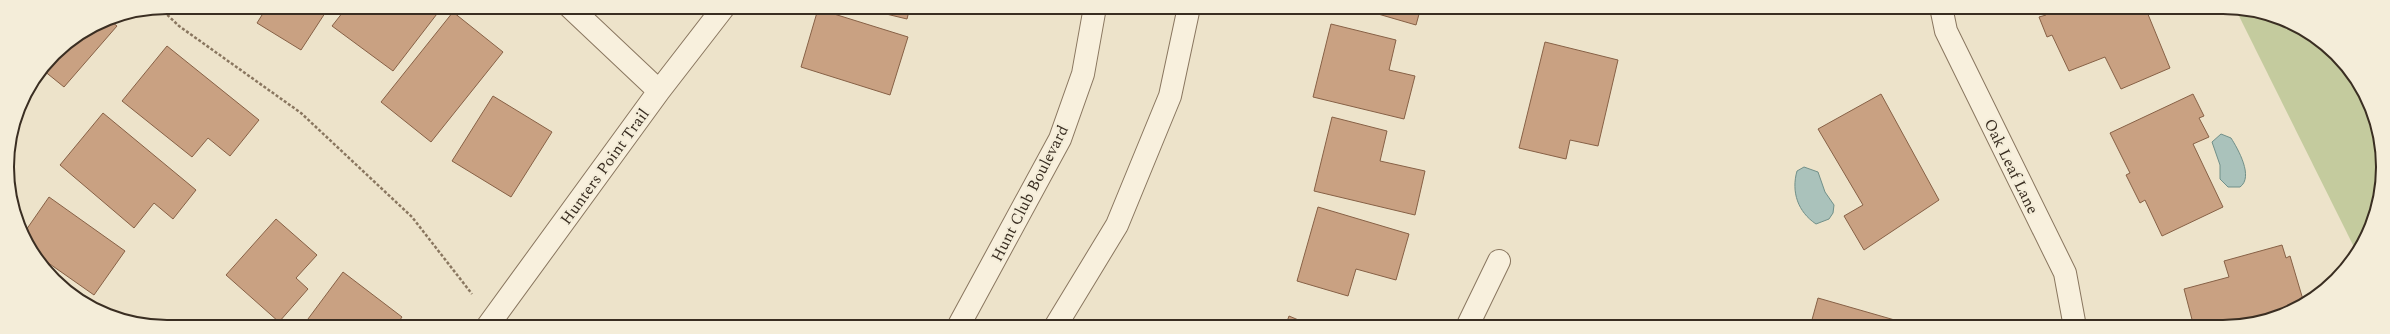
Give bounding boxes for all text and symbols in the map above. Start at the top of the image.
street label: Hunters Point Trail [554,103,655,230]
street label: Oak Leaf Lane [1978,115,2045,218]
street label: Hunt Club Boulevard [985,121,1075,266]

